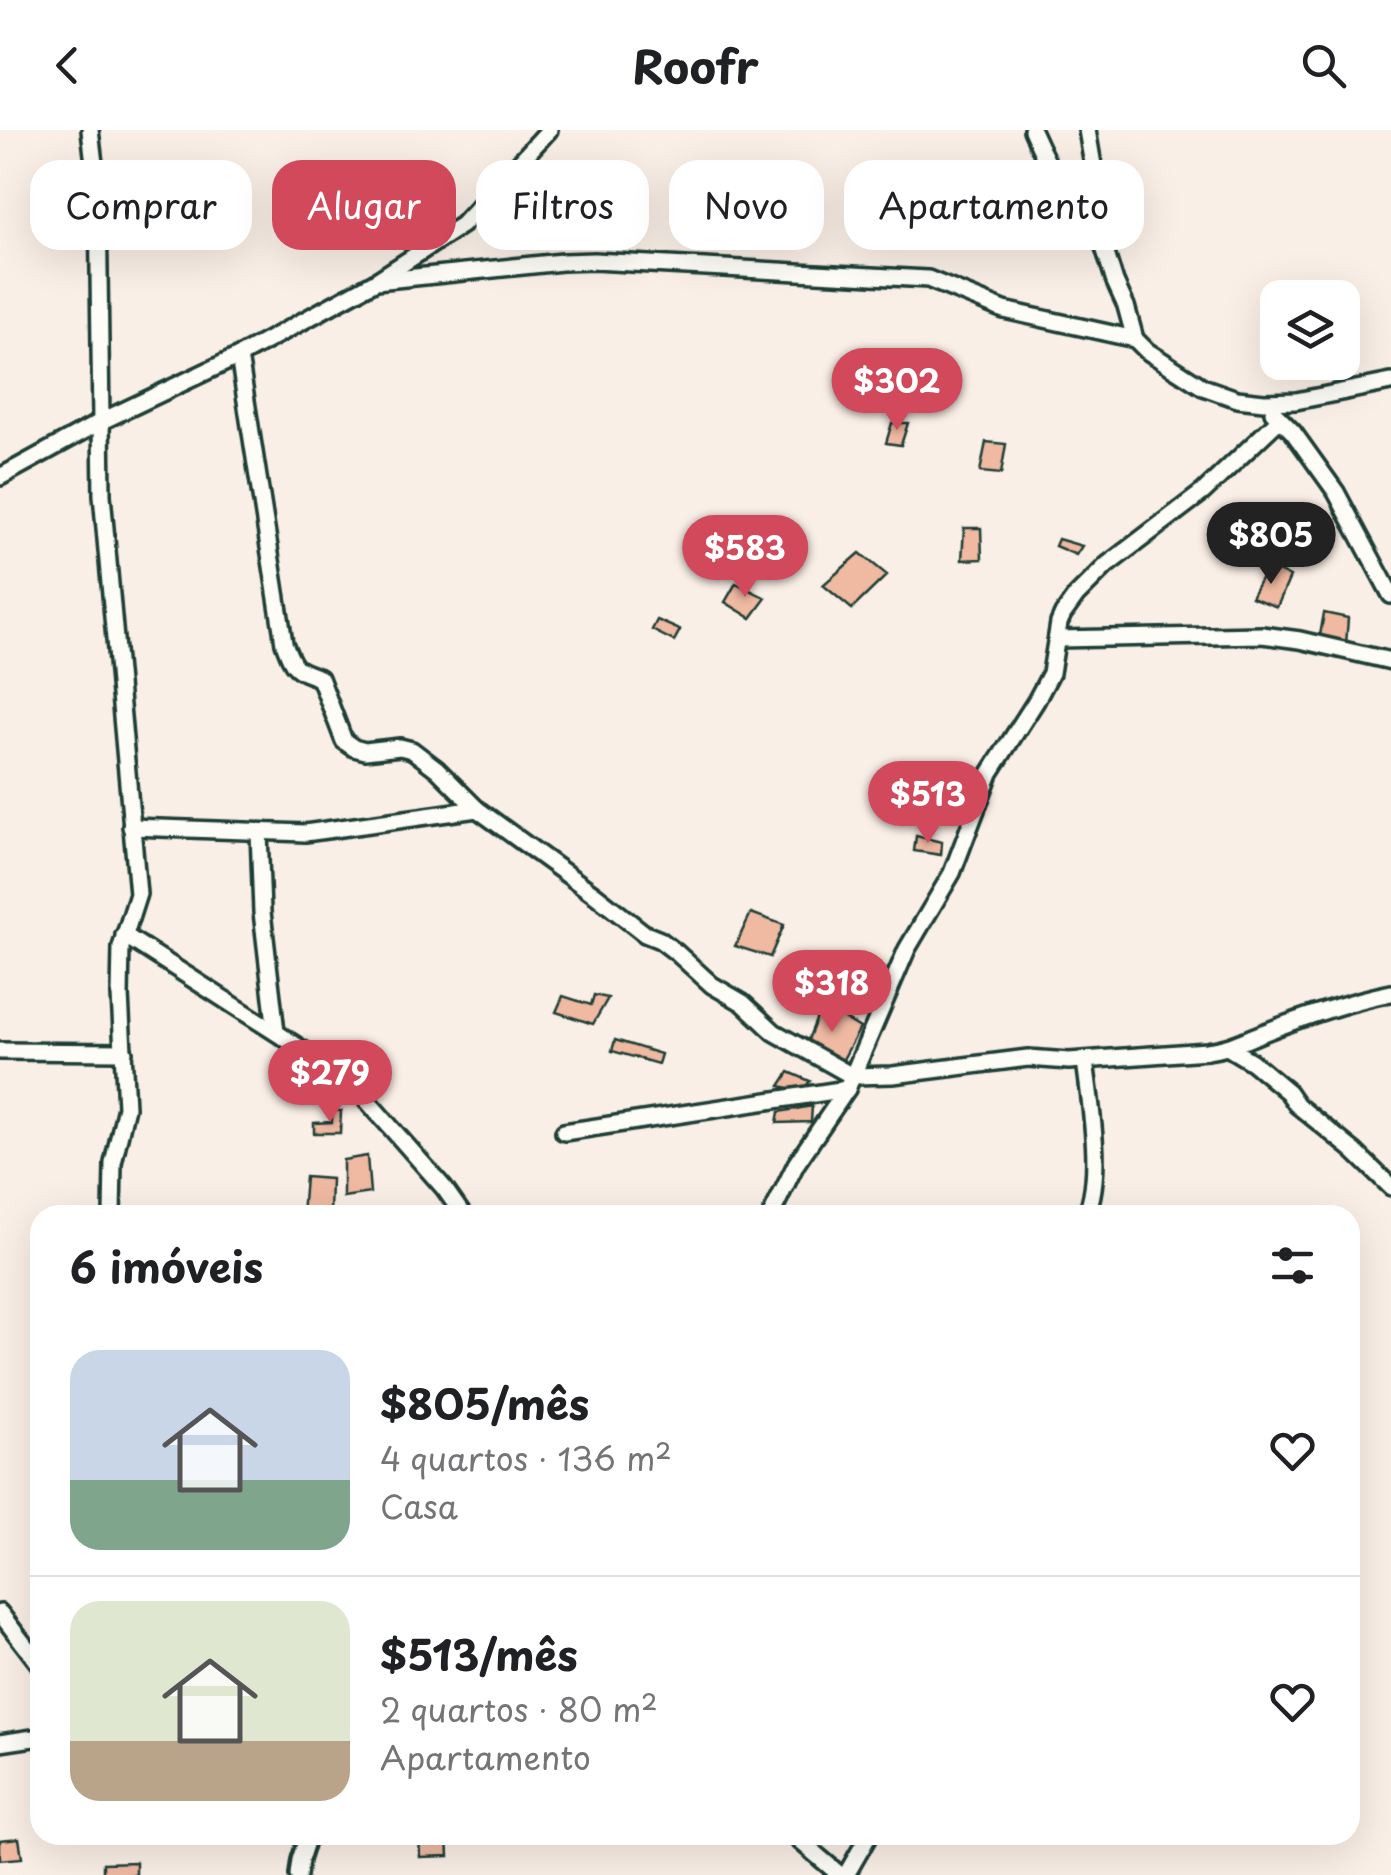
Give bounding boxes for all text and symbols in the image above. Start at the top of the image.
text: Roofr [632,31,759,99]
icon: back [40,38,95,93]
icon: search [1296,38,1351,93]
chip: Comprar [30,160,252,250]
chip: Alugar [272,160,456,250]
chip: Filtros [476,160,649,250]
chip: Novo [669,160,824,250]
chip: Apartamento [844,160,1144,250]
map controls [1260,280,1360,380]
button: layers [1260,280,1360,380]
pin: $302 [838,348,956,433]
text: $302 [854,356,940,404]
pin: $805 [1212,502,1330,587]
text: $805 [1229,510,1313,558]
pin: $583 [686,515,804,600]
text: $583 [704,523,786,571]
pin: $513 [869,761,987,846]
text: $513 [890,769,966,817]
pin: $318 [773,950,891,1035]
text: $318 [794,958,870,1006]
pin: $279 [271,1040,389,1125]
text: $279 [290,1048,370,1096]
text: 6 imóveis [70,1234,263,1297]
icon: filters [1265,1238,1320,1293]
text: $805/mês [380,1371,589,1434]
icon: home [150,1390,270,1510]
icon: heart [1265,1423,1320,1478]
text: 4 quartos · 136 m² [380,1434,672,1482]
text: Casa [380,1482,458,1530]
text: $513/mês [380,1622,578,1685]
icon: home [150,1641,270,1761]
icon: heart [1265,1674,1320,1729]
text: 2 quartos · 80 m² [380,1685,658,1733]
text: Apartamento [380,1733,591,1781]

